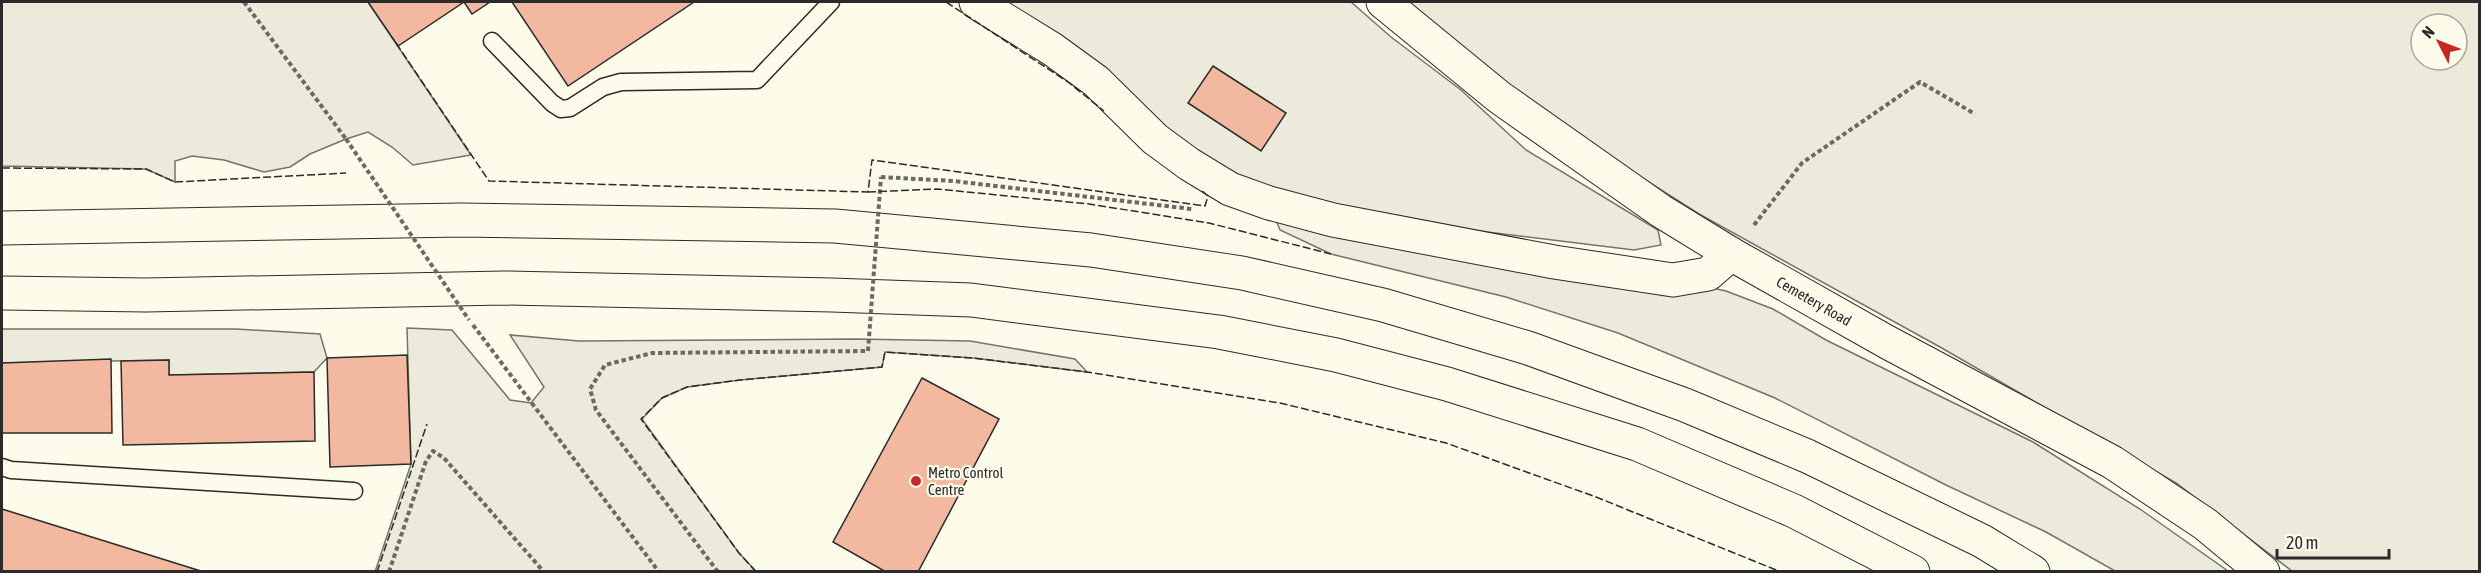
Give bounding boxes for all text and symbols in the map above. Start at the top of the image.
north arrow [2409,12,2469,72]
text: N [2418,22,2438,41]
street label: Cemetery Road [1774,273,1854,329]
place label: Metro Control Centre [928,464,1004,498]
marker: Metro Control Centre [909,474,923,488]
scale bar [2277,522,2390,560]
text: 20 m [2286,532,2318,553]

